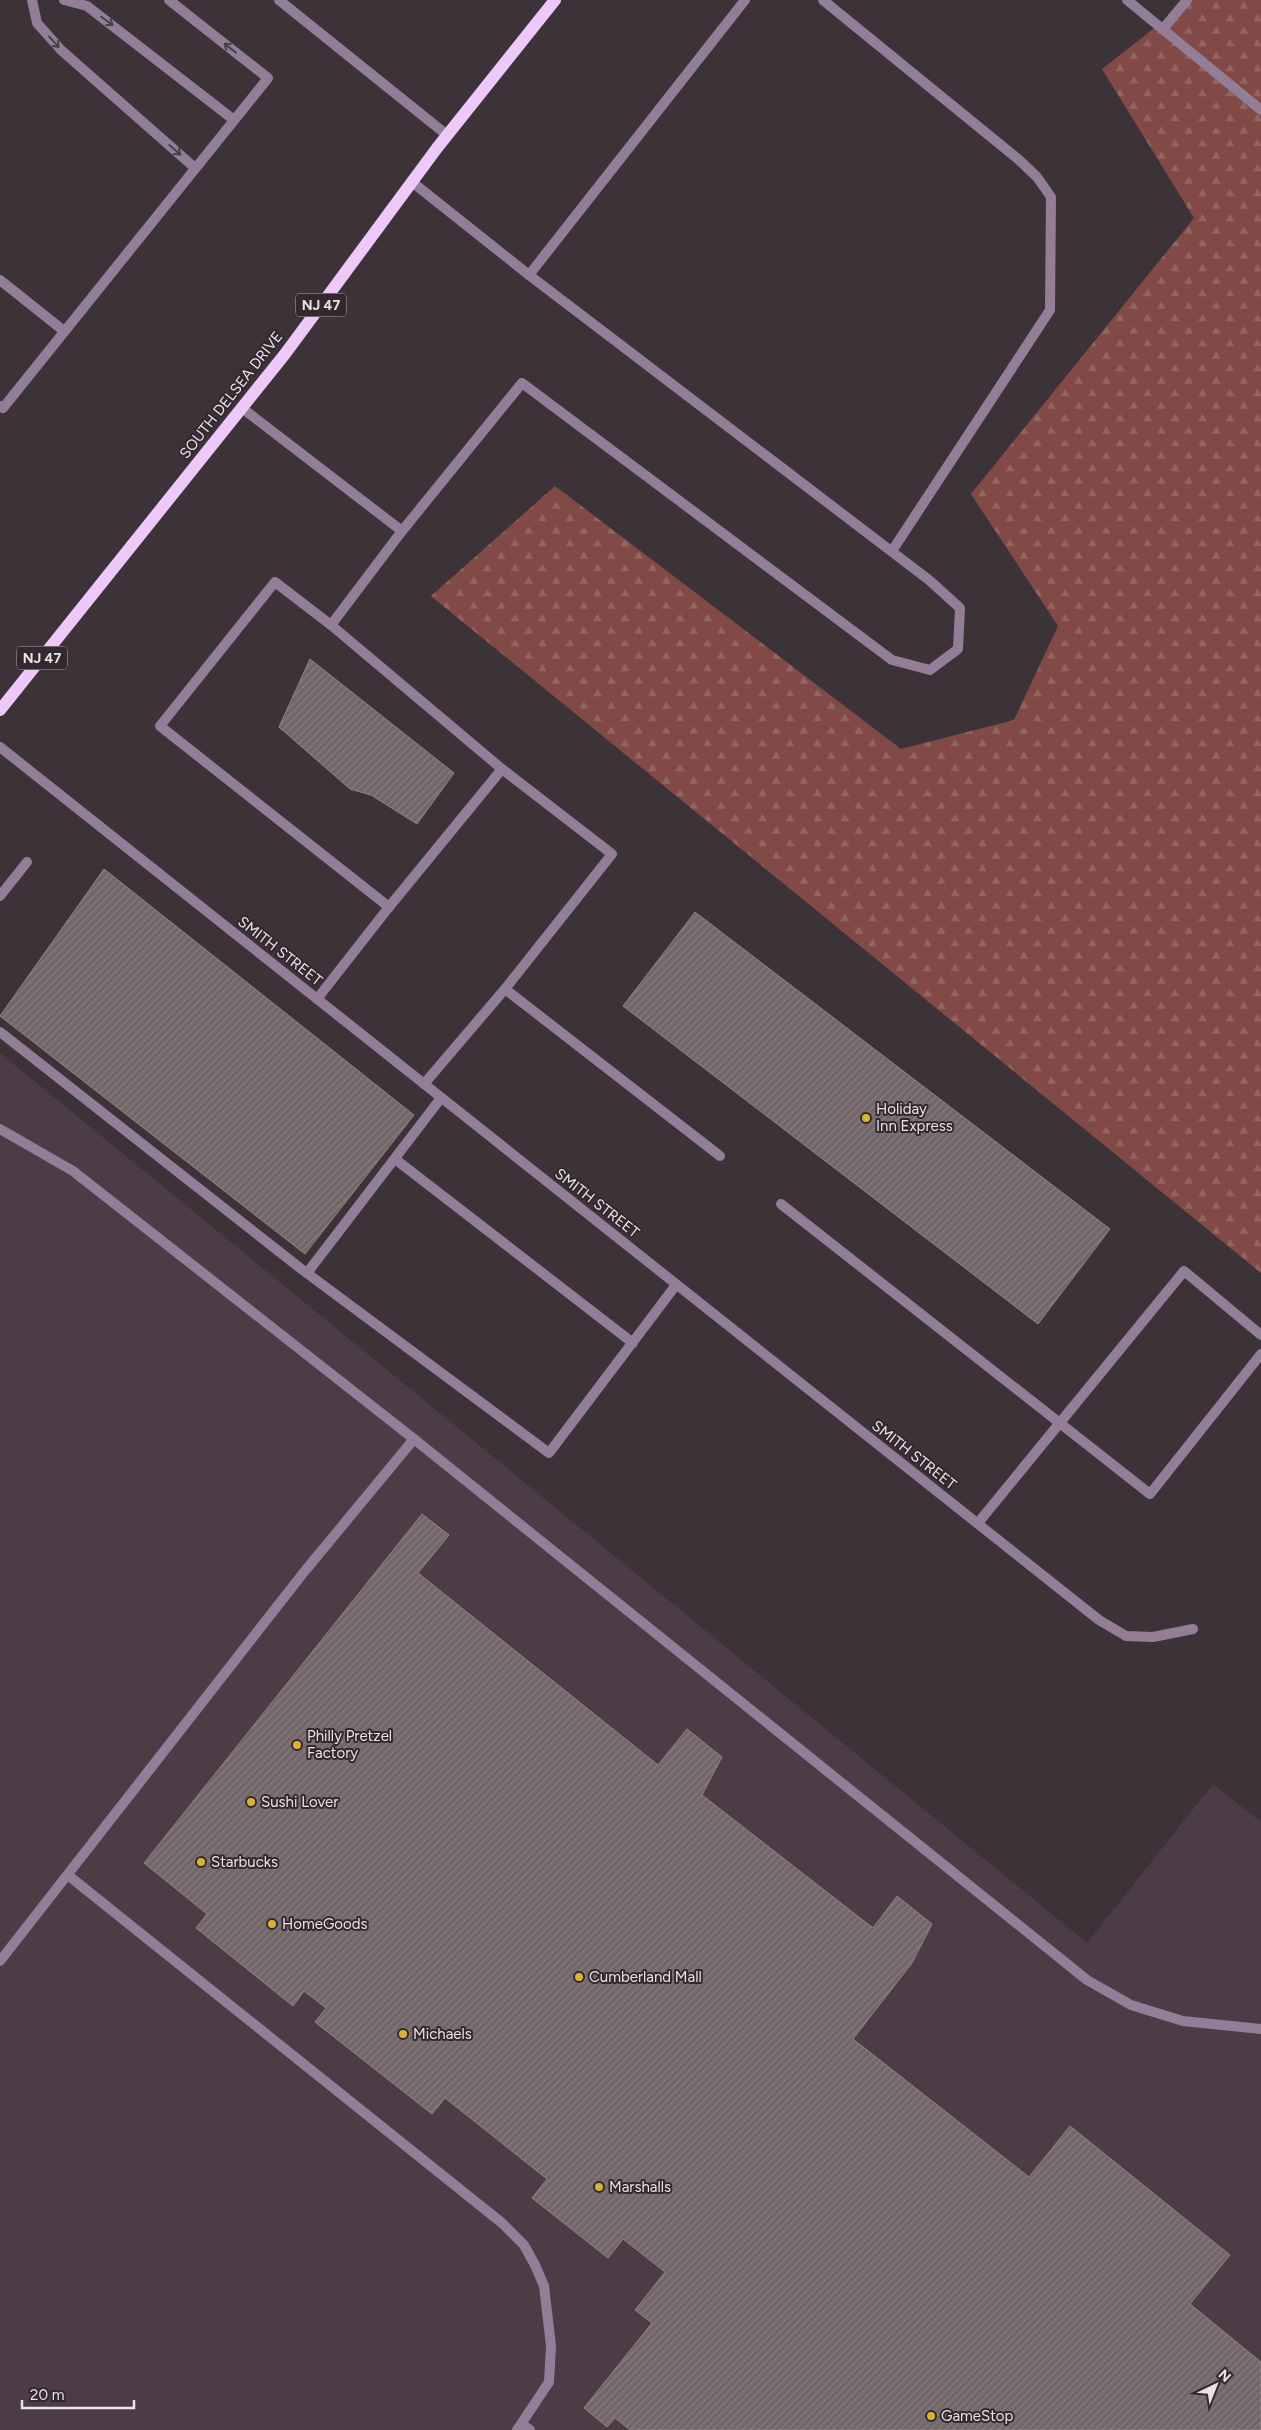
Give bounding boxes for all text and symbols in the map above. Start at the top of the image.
one-way arrow [100,16,114,26]
one-way arrow [48,35,59,48]
one-way arrow [223,42,236,53]
one-way arrow [168,144,181,156]
road number: NJ 47 [296,294,346,316]
street label: SOUTH DELSEA DRIVE [176,328,286,462]
road number: NJ 47 [17,646,67,670]
street label: SMITH STREET [234,912,326,990]
place label: Holiday Inn Express [876,1100,953,1135]
marker: Holiday Inn Express [860,1112,872,1124]
street label: SMITH STREET [551,1164,643,1242]
street label: SMITH STREET [868,1416,960,1494]
place label: Philly Pretzel Factory [307,1727,392,1762]
marker: Philly Pretzel Factory [291,1739,303,1751]
place label: Sushi Lover [261,1793,338,1811]
marker: Sushi Lover [245,1796,257,1808]
place label: Starbucks [211,1853,278,1871]
marker: Starbucks [195,1856,207,1868]
place label: HomeGoods [282,1915,368,1933]
marker: HomeGoods [266,1918,278,1930]
place label: Cumberland Mall [589,1968,702,1986]
marker: Cumberland Mall [573,1971,585,1983]
place label: Michaels [413,2025,472,2043]
marker: Michaels [397,2028,409,2040]
place label: Marshalls [609,2178,671,2196]
marker: Marshalls [593,2181,605,2193]
north arrow [1191,2360,1241,2410]
text: N [1215,2366,1234,2386]
scale bar [22,2378,135,2410]
text: 20 m [30,2386,64,2404]
place label: GameStop [941,2407,1014,2425]
marker: GameStop [925,2410,937,2422]

